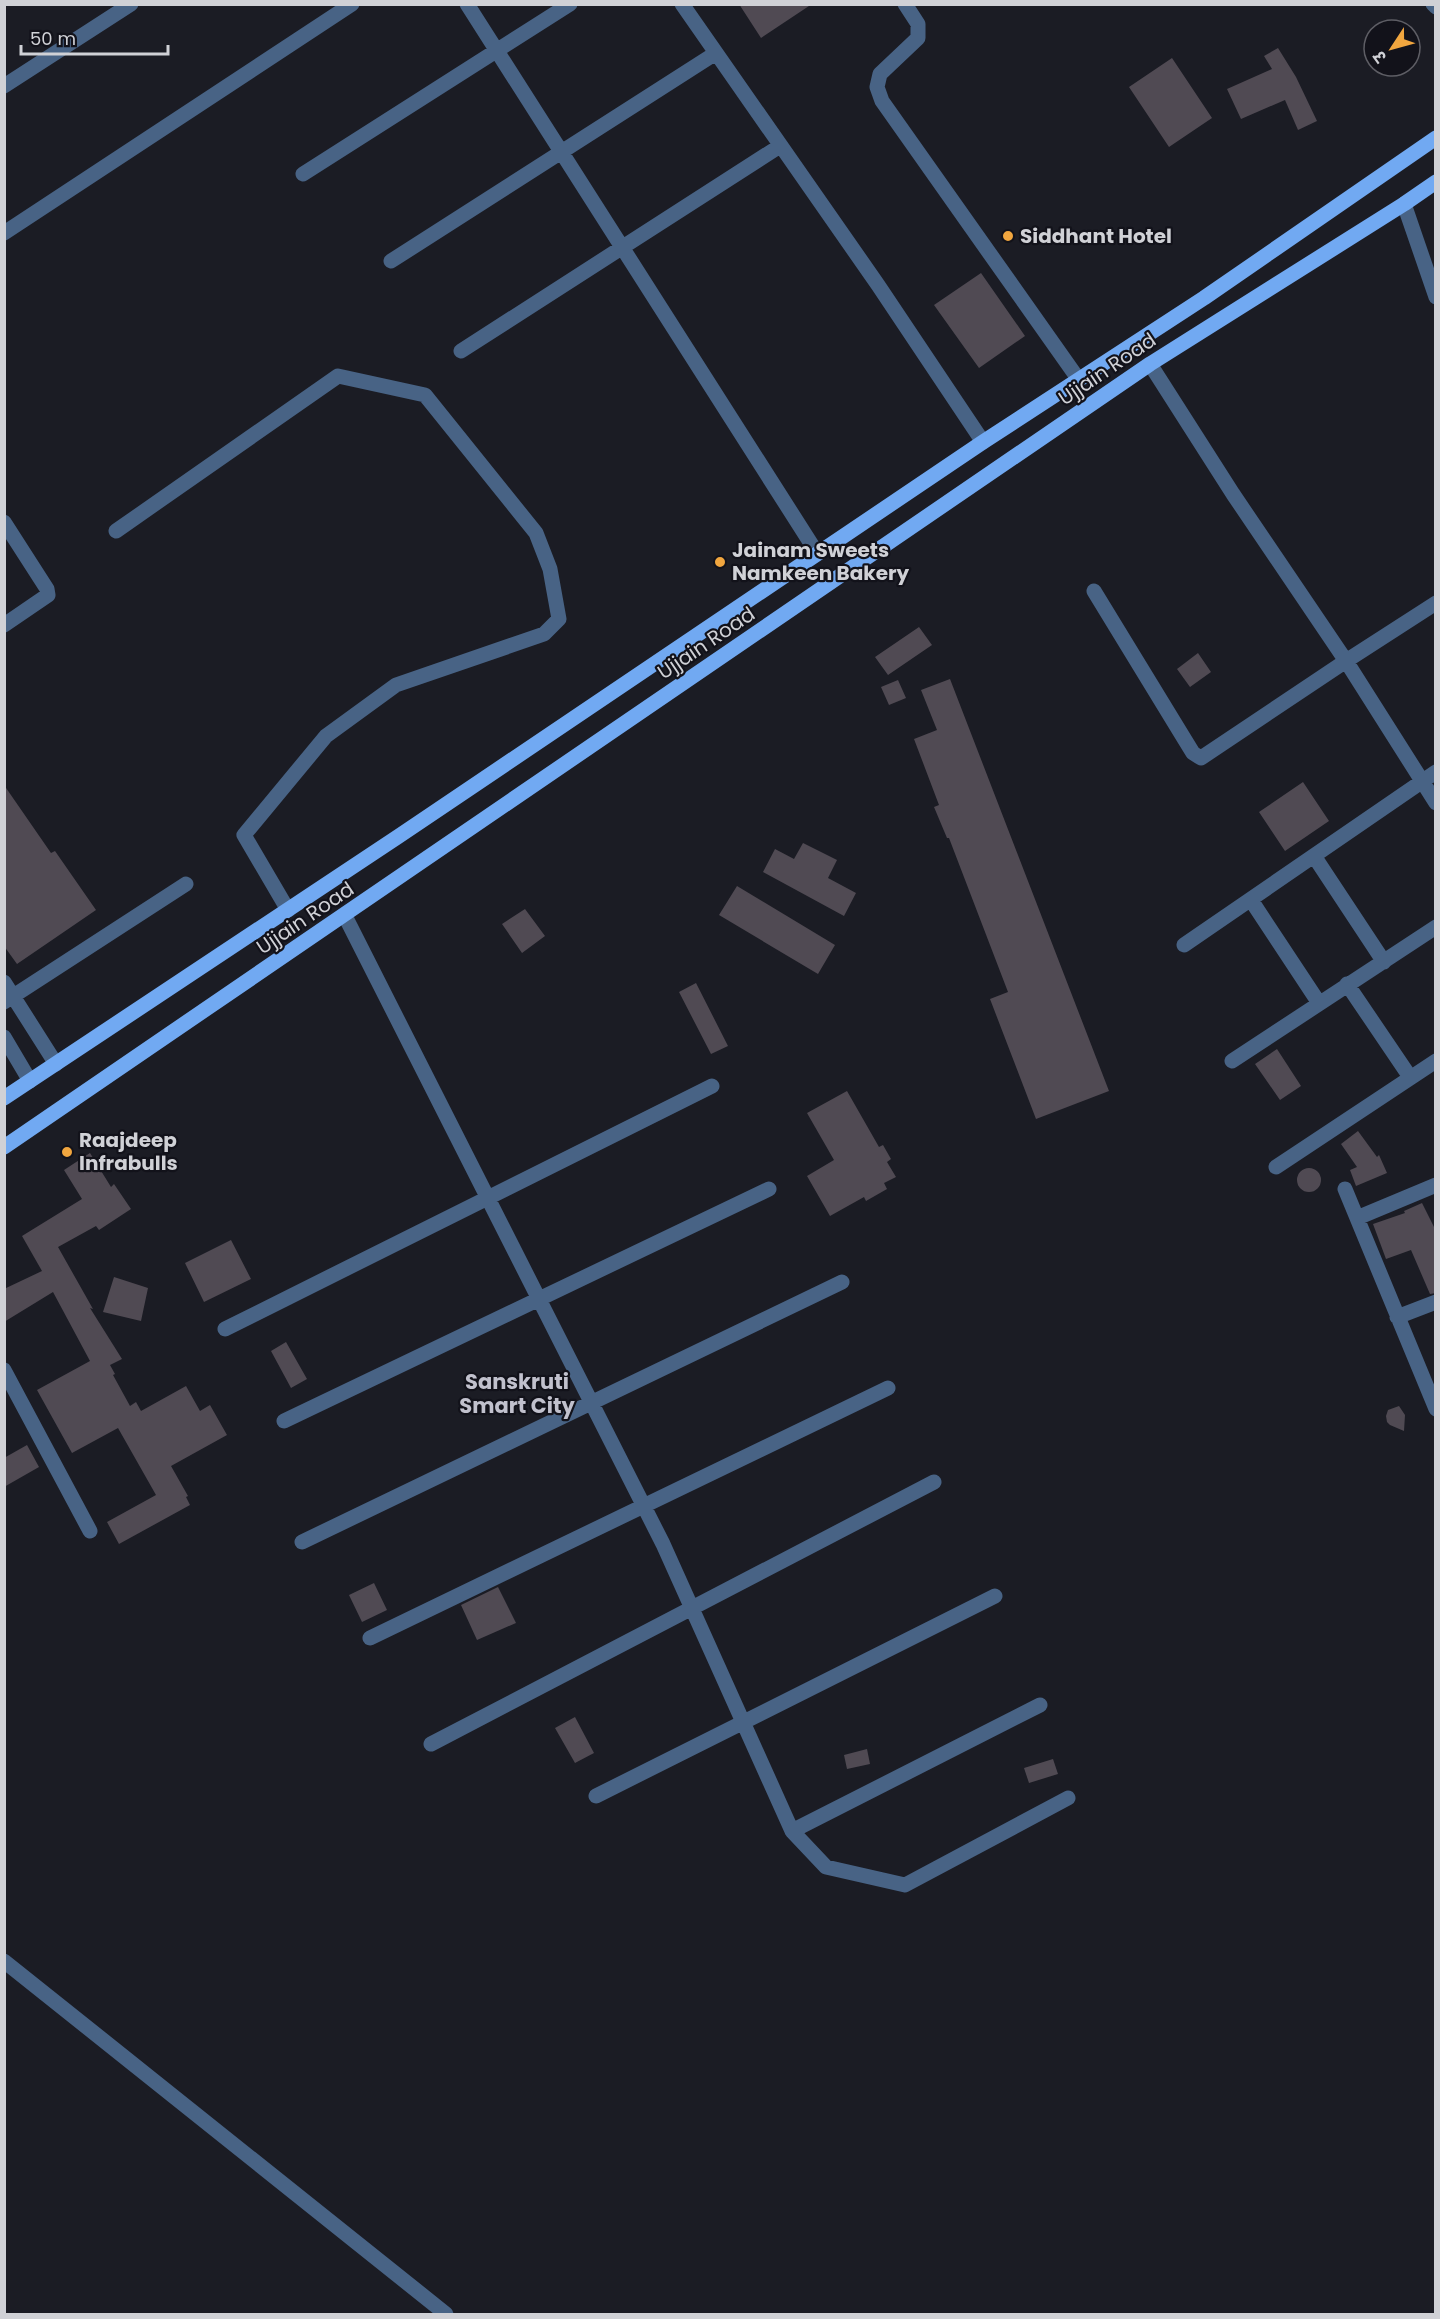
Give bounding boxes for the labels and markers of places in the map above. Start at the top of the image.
place label: Siddhant Hotel [1020,222,1172,250]
marker: Siddhant Hotel [1001,229,1015,243]
place label: Jainam Sweets Namkeen Bakery [732,536,910,587]
marker: Jainam Sweets Namkeen Bakery [713,555,727,569]
place label: Raajdeep Infrabulls [79,1126,178,1177]
marker: Raajdeep Infrabulls [60,1145,74,1159]

